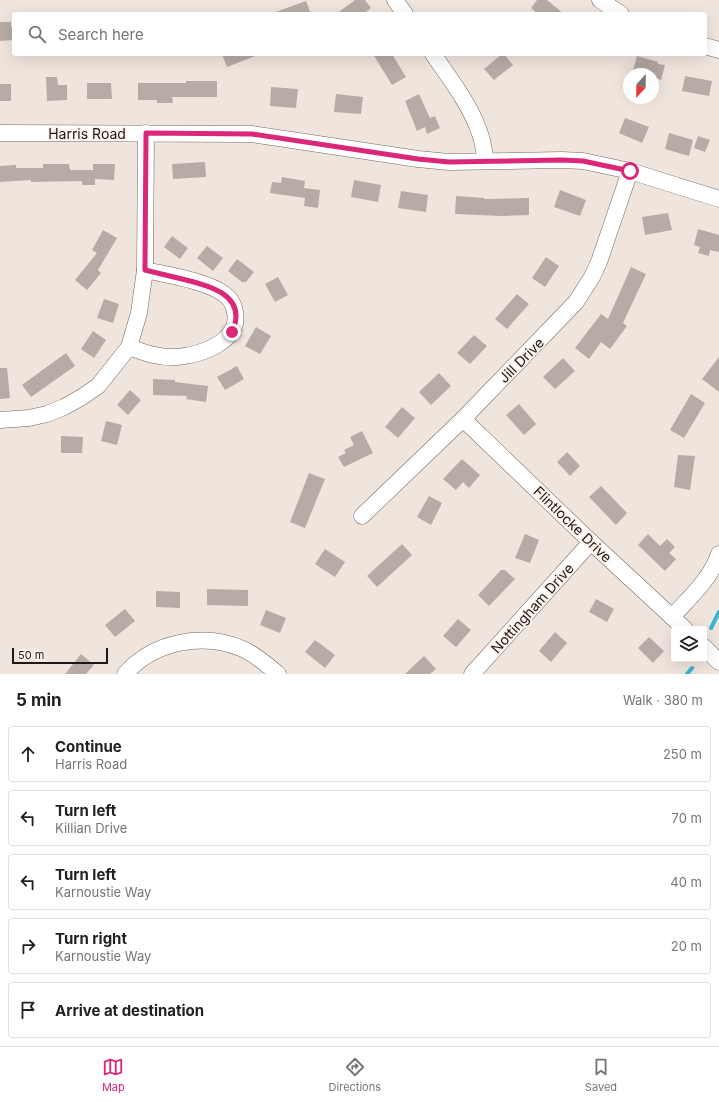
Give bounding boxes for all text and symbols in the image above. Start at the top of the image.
search box [12,12,707,56]
icon: search [26,23,48,45]
text: Search here [58,25,144,44]
north arrow [623,68,659,104]
street label: Harris Road [48,125,126,142]
route start [621,162,639,180]
route end [223,323,241,341]
street label: Jill Drive [495,334,547,386]
street label: Flintlocke Drive [530,482,616,566]
street label: Nottingham Drive [487,560,577,656]
map controls [671,626,707,662]
button: layers [671,626,707,662]
scale bar [12,646,108,665]
text: 50 m [18,648,44,662]
text: 5 min [16,690,62,710]
text: Walk · 380 m [623,692,703,708]
text: Continue [55,737,122,756]
icon: ahead [17,743,39,765]
text: 250 m [663,746,702,762]
text: Harris Road [55,756,127,772]
text: Turn left [55,801,116,820]
icon: left [17,807,39,829]
text: 70 m [672,810,702,826]
text: Killian Drive [55,820,127,836]
text: Turn left [55,865,116,884]
icon: left [17,871,39,893]
text: 40 m [670,874,702,890]
text: Karnoustie Way [55,884,151,900]
text: Turn right [55,929,127,948]
icon: right [17,935,39,957]
text: 20 m [671,938,702,954]
text: Karnoustie Way [55,948,151,964]
icon: arrive [17,999,39,1021]
text: Arrive at destination [55,1001,204,1020]
tab: Map [102,1056,125,1094]
tab: Directions [329,1056,381,1094]
tab: Saved [585,1056,617,1094]

